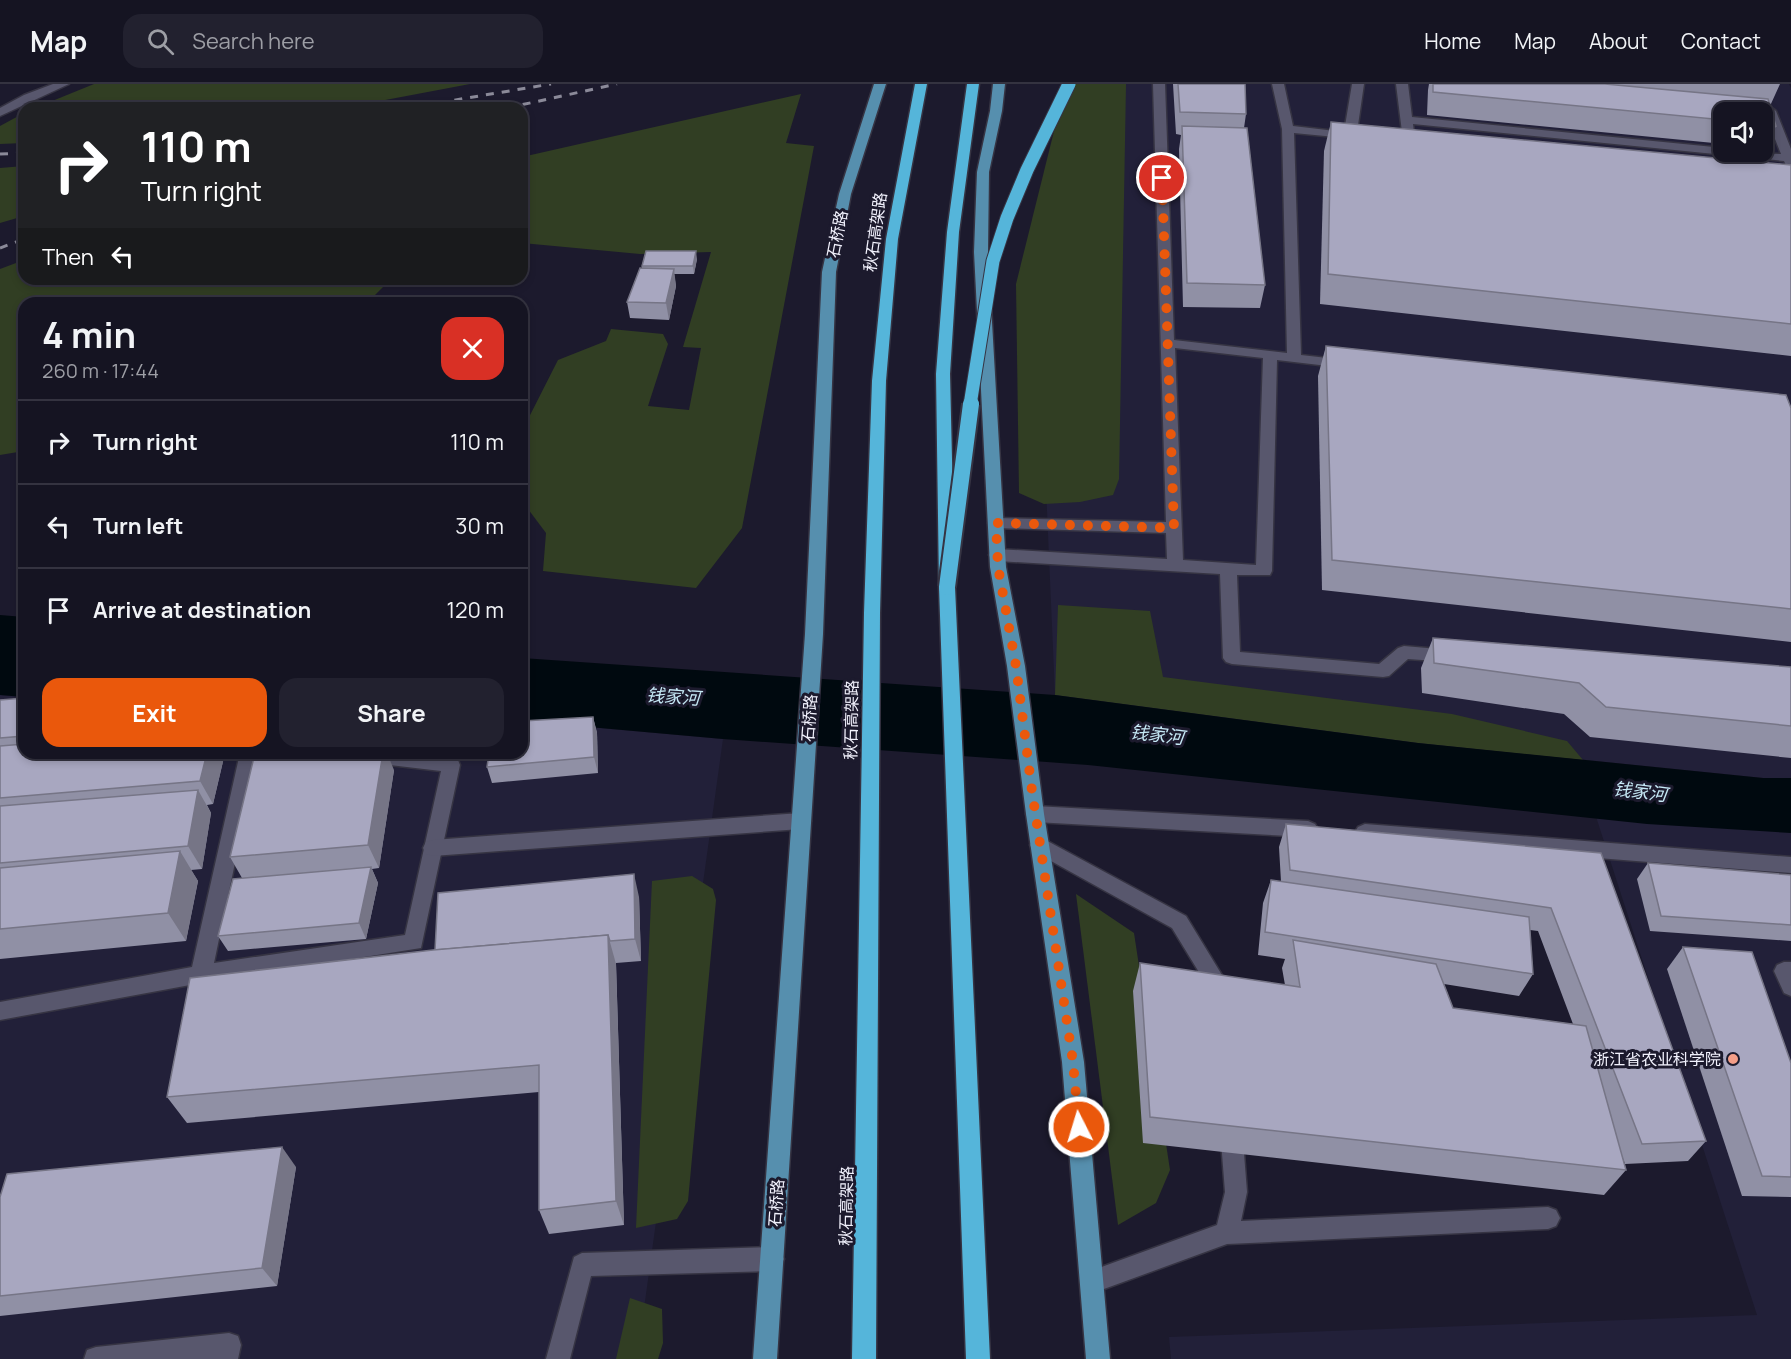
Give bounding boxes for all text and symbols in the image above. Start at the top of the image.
search box [123,14,543,68]
text: Map [30,22,87,60]
icon: search [144,25,177,58]
text: Search here [192,26,315,56]
text: Home [1424,27,1481,55]
text: Map [1514,27,1556,55]
text: About [1589,27,1648,55]
text: Contact [1681,27,1761,55]
map controls [1713,102,1773,162]
button: sound [1713,102,1773,162]
text: 110 m [141,117,252,175]
icon: right [42,126,120,204]
pin [1136,152,1187,203]
icon: arrive [1145,161,1178,194]
text: Turn right [141,172,262,209]
street label: 秋石高架路 [859,191,891,273]
street label: 石桥路 [822,208,852,260]
icon: left [106,240,139,273]
text: Then [42,242,94,272]
text: 4 min [42,310,136,359]
button: close [441,317,504,380]
text: 260 m · 17:44 [42,357,159,384]
icon: right [42,426,75,459]
text: Turn right [93,427,198,457]
text: 110 m [450,427,504,457]
icon: left [42,510,75,543]
text: Turn left [93,511,183,541]
text: 30 m [455,511,504,541]
icon: arrive [42,594,75,627]
text: Arrive at destination [93,595,311,625]
text: 120 m [446,595,504,625]
button: Exit [42,678,267,747]
button: Share [279,678,504,747]
street label: 秋石高架路 [839,680,863,760]
water label: 钱家河 [645,682,704,710]
street label: 石桥路 [796,693,822,743]
water label: 钱家河 [1129,719,1188,750]
water label: 钱家河 [1612,776,1671,807]
place label: 浙江省农业科学院 [1593,1048,1721,1070]
marker: 浙江省农业科学院 [1726,1052,1740,1066]
position arrow [1047,1095,1111,1159]
street label: 秋石高架路 [834,1166,858,1246]
street label: 石桥路 [763,1178,789,1228]

